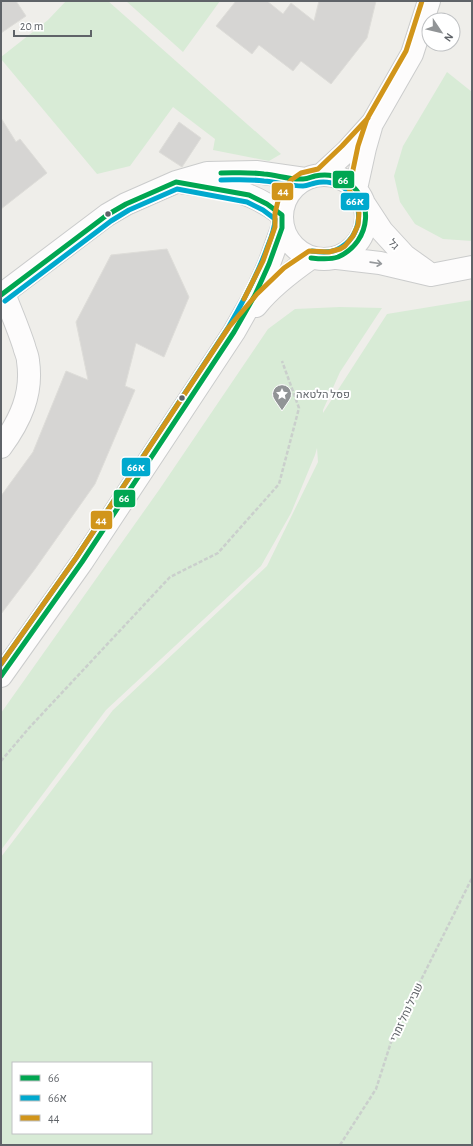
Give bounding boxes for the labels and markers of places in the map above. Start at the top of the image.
unlabelled marker [103,209,113,219]
place icon: פסל הלטאה [271,383,293,411]
place label: פסל הלטאה [296,389,350,400]
unlabelled marker [177,393,187,403]

